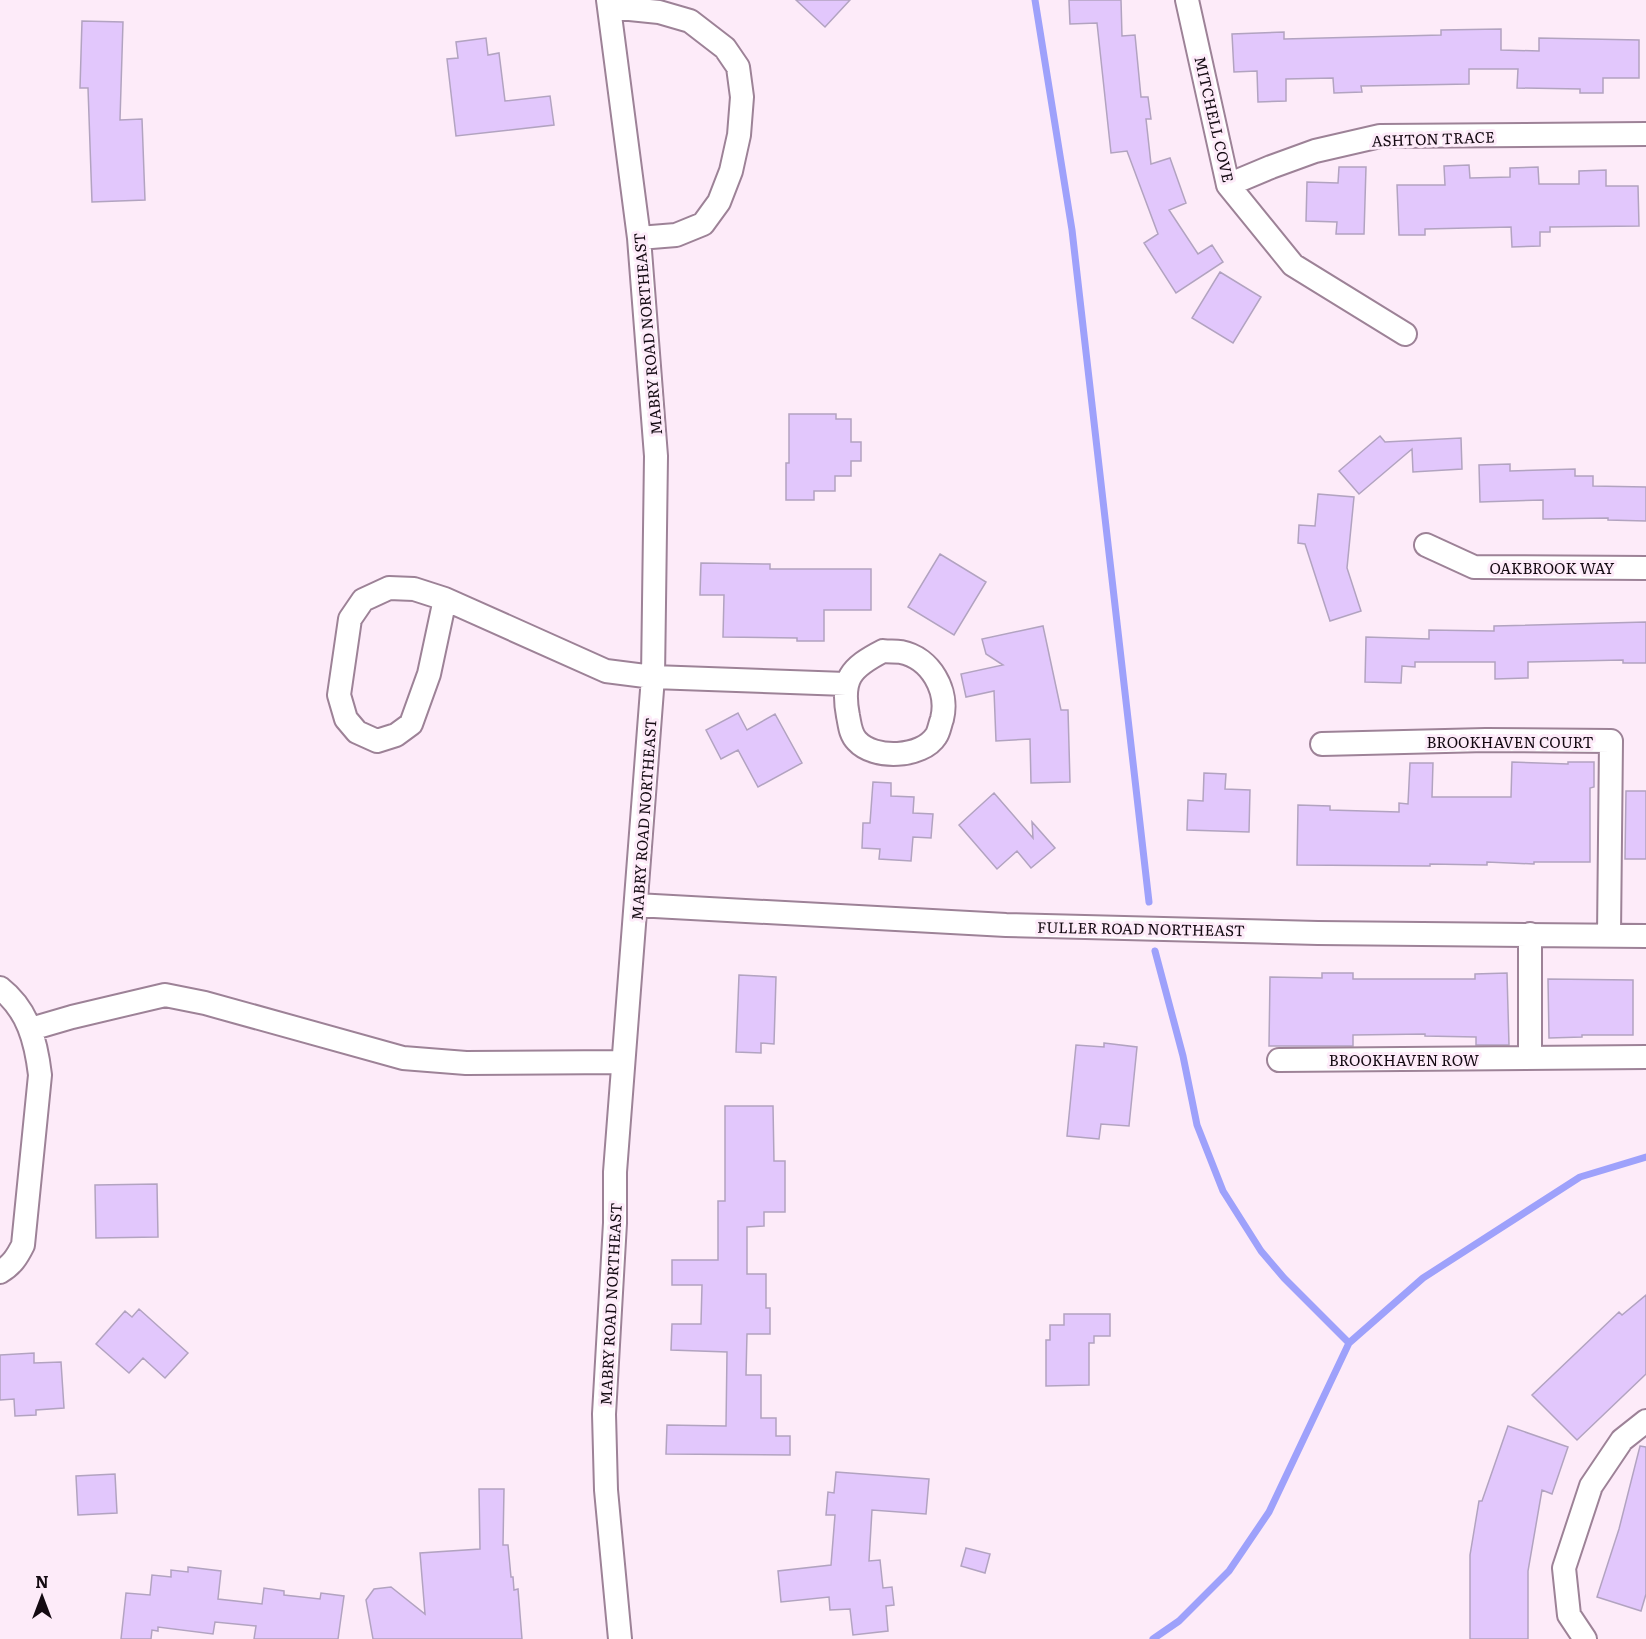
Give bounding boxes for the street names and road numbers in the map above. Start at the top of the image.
street label: MITCHELL COVE [1189,54,1241,184]
street label: ASHTON TRACE [1371,124,1495,152]
street label: MABRY ROAD NORTHEAST [627,232,667,436]
street label: OAKBROOK WAY [1489,556,1615,579]
street label: MABRY ROAD NORTHEAST [624,717,662,921]
street label: BROOKHAVEN COURT [1426,730,1594,753]
street label: FULLER ROAD NORTHEAST [1037,915,1245,941]
street label: BROOKHAVEN ROW [1329,1048,1480,1071]
street label: MABRY ROAD NORTHEAST [593,1202,627,1406]

